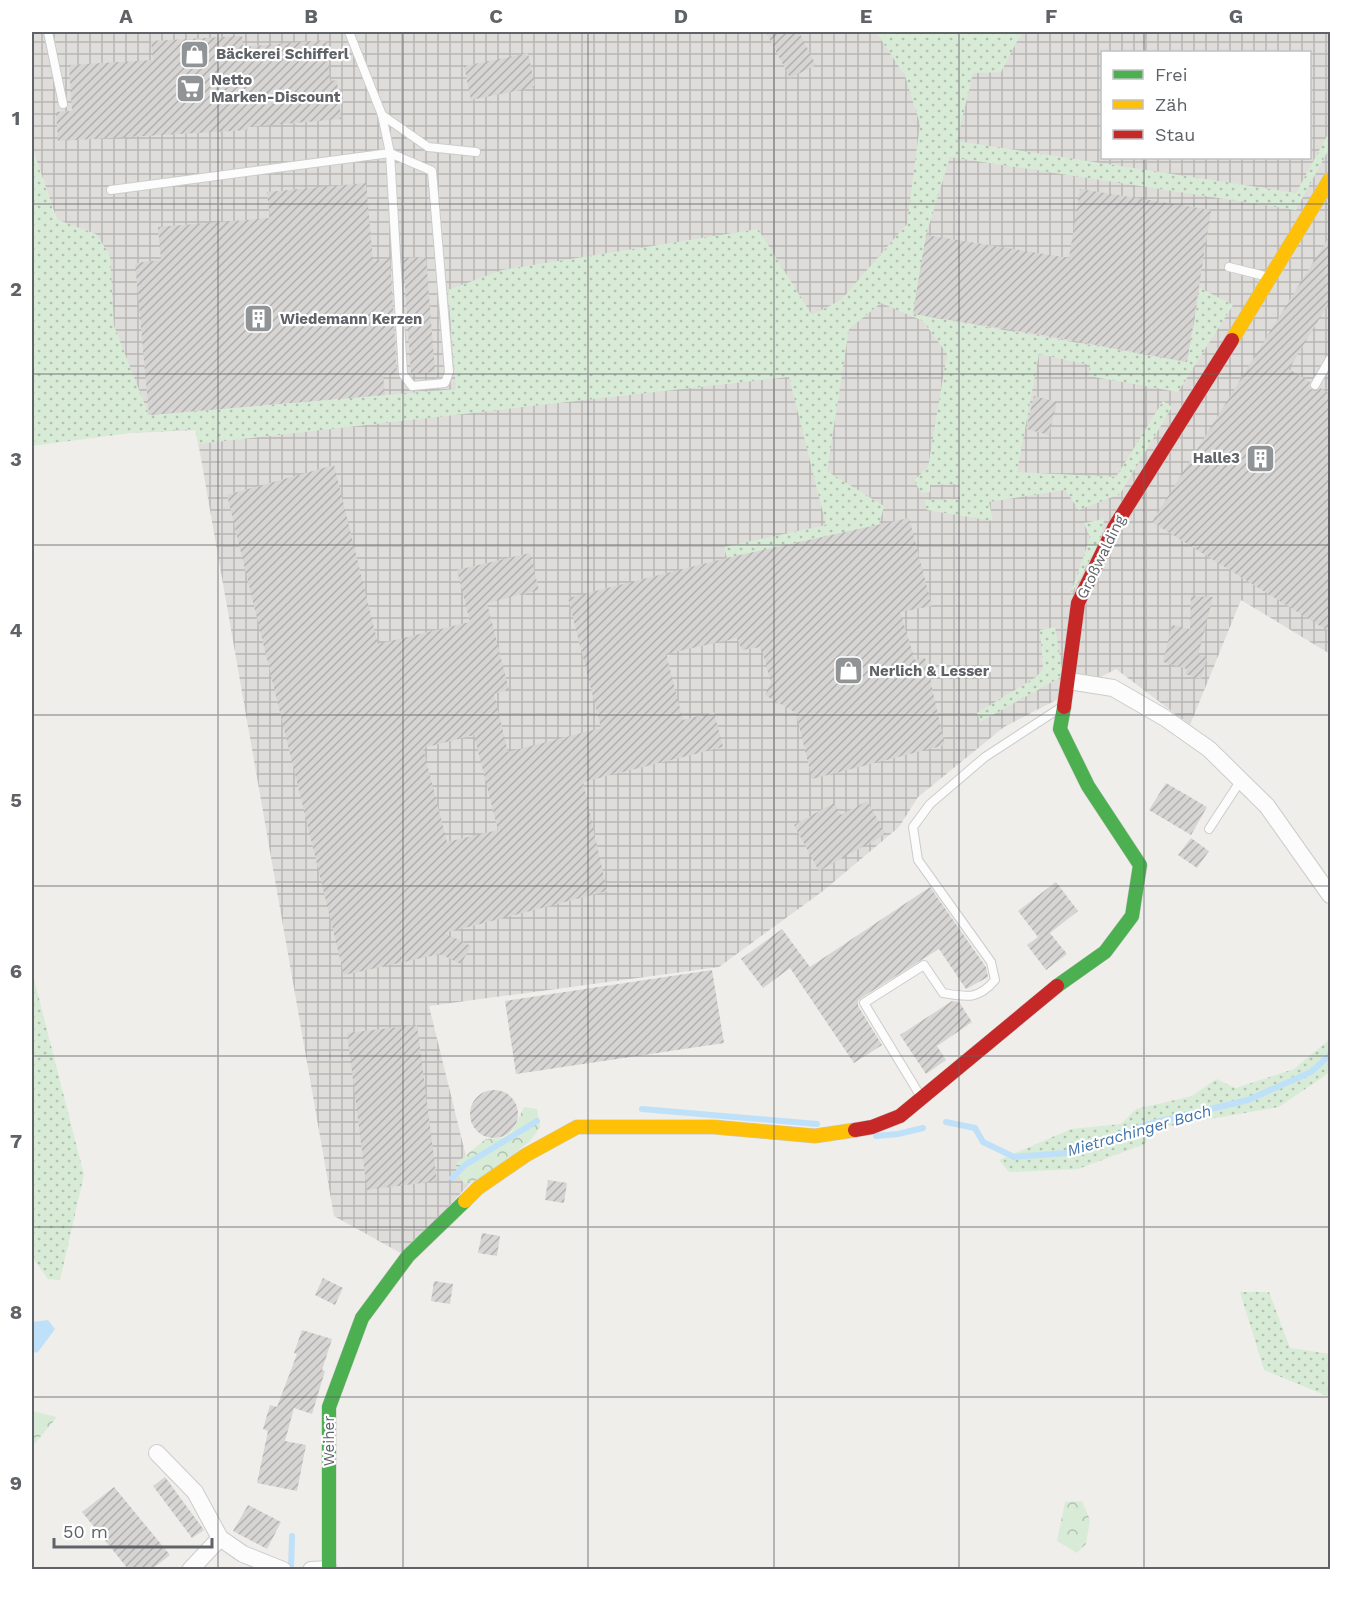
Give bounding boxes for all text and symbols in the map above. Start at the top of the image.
text: A [119,4,133,28]
text: B [304,4,318,28]
text: C [489,4,503,28]
text: D [674,4,688,28]
text: E [860,4,872,28]
text: F [1045,4,1057,28]
text: G [1229,4,1243,28]
shop icon: Bäckerei Schifferl [179,38,211,70]
place label: Bäckerei Schifferl [216,45,349,63]
legend [1101,51,1311,159]
text: Frei [1155,64,1187,85]
place label: Netto Marken-Discount [211,71,341,106]
supermarket icon: Netto Marken-Discount [174,73,206,105]
text: Zäh [1155,94,1188,115]
text: 1 [12,106,20,130]
text: Stau [1155,124,1195,145]
text: 2 [10,277,22,301]
building icon: Wiedemann Kerzen [243,303,275,335]
place label: Wiedemann Kerzen [280,310,422,328]
building icon: Halle3 [1245,442,1277,474]
text: 3 [10,447,22,471]
place label: Halle3 [1193,449,1240,467]
street label: Großwalding [1073,512,1129,602]
text: 4 [10,618,23,642]
shop icon: Nerlich & Lesser [832,655,864,687]
place label: Nerlich & Lesser [869,662,990,680]
text: 5 [10,788,22,812]
text: 6 [10,959,22,983]
water label: Mietrachinger Bach [1065,1101,1213,1160]
text: 7 [10,1129,22,1153]
text: 8 [10,1300,22,1324]
street label: Weiher [320,1416,338,1466]
text: 9 [10,1471,22,1495]
scale bar [54,1511,212,1549]
text: 50 m [63,1521,108,1542]

